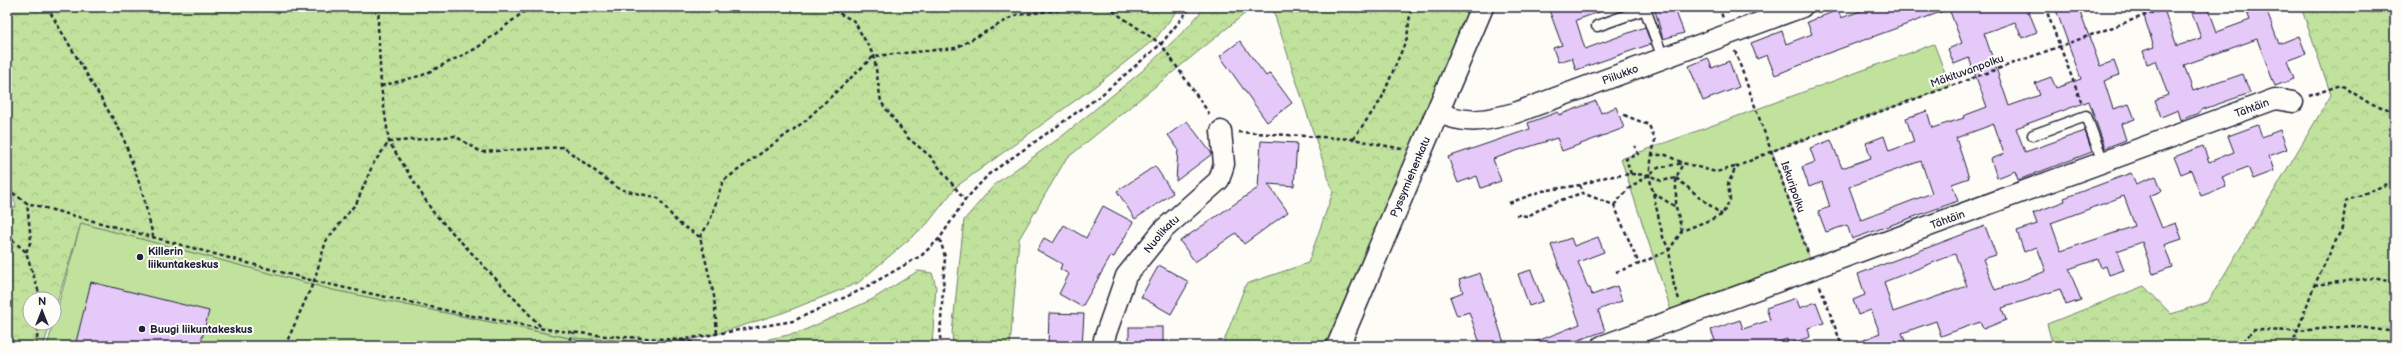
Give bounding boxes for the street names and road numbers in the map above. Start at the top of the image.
street label: Mäkituvanpolku [1928,52,2006,90]
street label: Piilukko [1600,62,1640,87]
street label: Tähtäin [2233,95,2271,120]
street label: Pyssymiehenkatu [1387,134,1433,219]
street label: Iskuripolku [1778,160,1808,214]
street label: Tähtäin [1928,207,1967,231]
street label: Nuolikatu [1141,212,1182,255]

